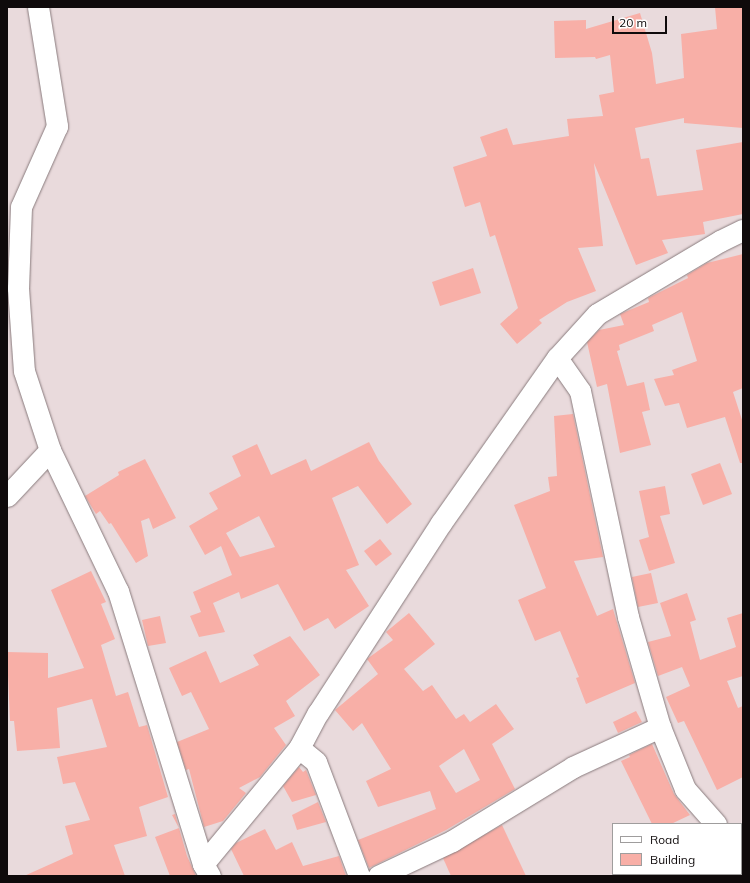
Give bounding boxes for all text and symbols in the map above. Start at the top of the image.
scale bar [614,8,669,34]
text: 20 m [619,15,647,30]
legend [612,823,742,875]
text: Road [650,832,679,847]
text: Building [650,852,695,867]

